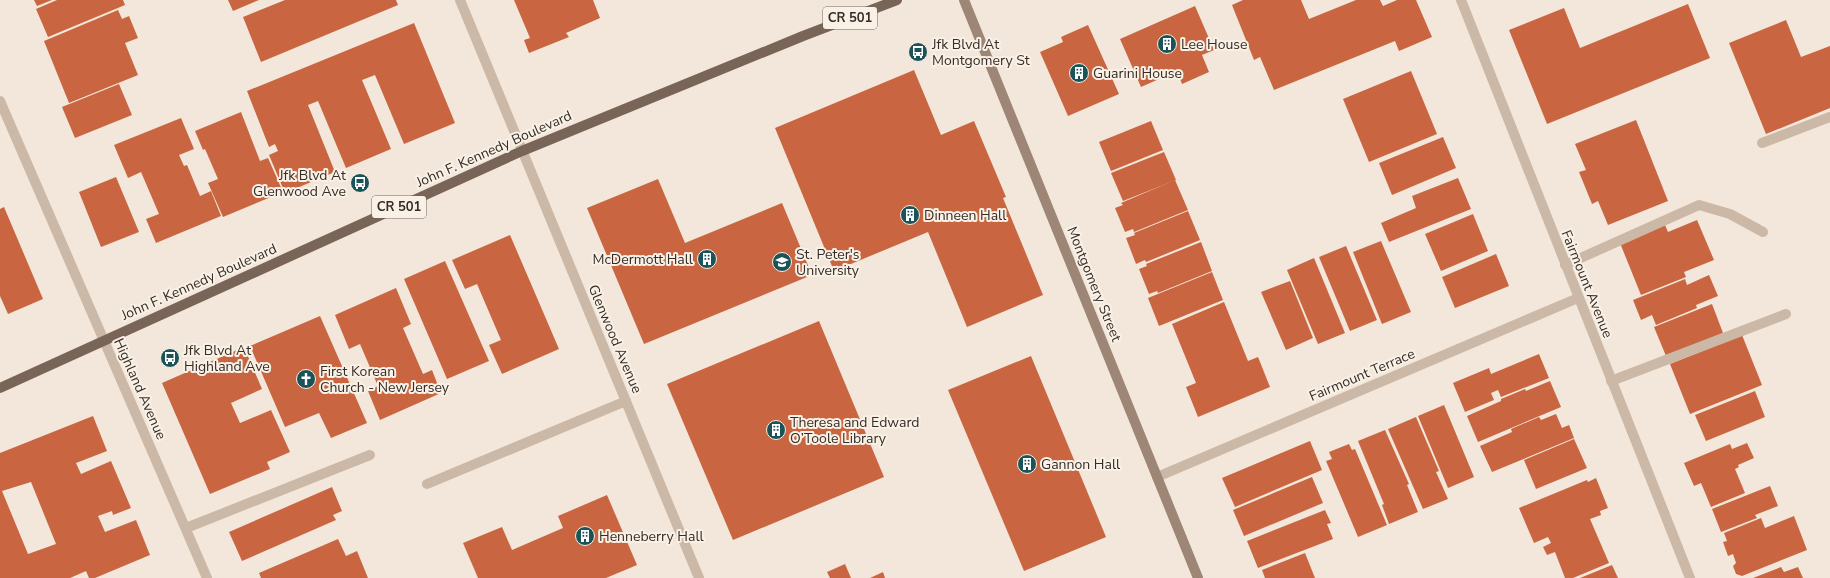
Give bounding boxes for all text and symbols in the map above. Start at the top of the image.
road number: CR 501 [823,7,877,29]
building icon: Lee House [1156,33,1178,55]
place label: Jfk Blvd At Montgomery St [931,35,1030,70]
place label: Lee House [1181,35,1248,54]
bus stop icon: Jfk Blvd At Montgomery St [907,41,929,63]
building icon: Guarini House [1068,62,1090,84]
place label: Guarini House [1093,64,1182,83]
street label: John F. Kennedy Boulevard [412,106,575,192]
place label: Jfk Blvd At Glenwood Ave [253,166,346,201]
bus stop icon: Jfk Blvd At Glenwood Ave [349,172,371,194]
road number: CR 501 [372,196,426,218]
building icon: Dinneen Hall [899,204,921,226]
place label: Dinneen Hall [924,206,1007,225]
street label: Montgomery Street [1062,224,1126,344]
street label: Fairmount Avenue [1557,227,1617,341]
street label: John F. Kennedy Boulevard [117,239,280,325]
place label: St. Peter's University [796,245,860,280]
building icon: McDermott Hall [696,248,718,270]
place label: McDermott Hall [592,250,694,269]
school or university icon: St. Peter's University [771,251,793,273]
street label: Glenwood Avenue [584,282,646,396]
street label: Highland Avenue [109,335,171,443]
place label: Jfk Blvd At Highland Ave [183,341,270,376]
street label: Fairmount Terrace [1306,344,1418,406]
bus stop icon: Jfk Blvd At Highland Ave [159,347,181,369]
place label: First Korean Church - New Jersey [320,362,450,397]
church icon: First Korean Church - New Jersey [295,368,317,390]
place label: Theresa and Edward O’Toole Library [790,413,920,448]
building icon: Theresa and Edward O’Toole Library [765,419,787,441]
building icon: Gannon Hall [1016,453,1038,475]
place label: Gannon Hall [1041,455,1121,474]
building icon: Henneberry Hall [574,525,596,547]
place label: Henneberry Hall [599,527,705,546]

